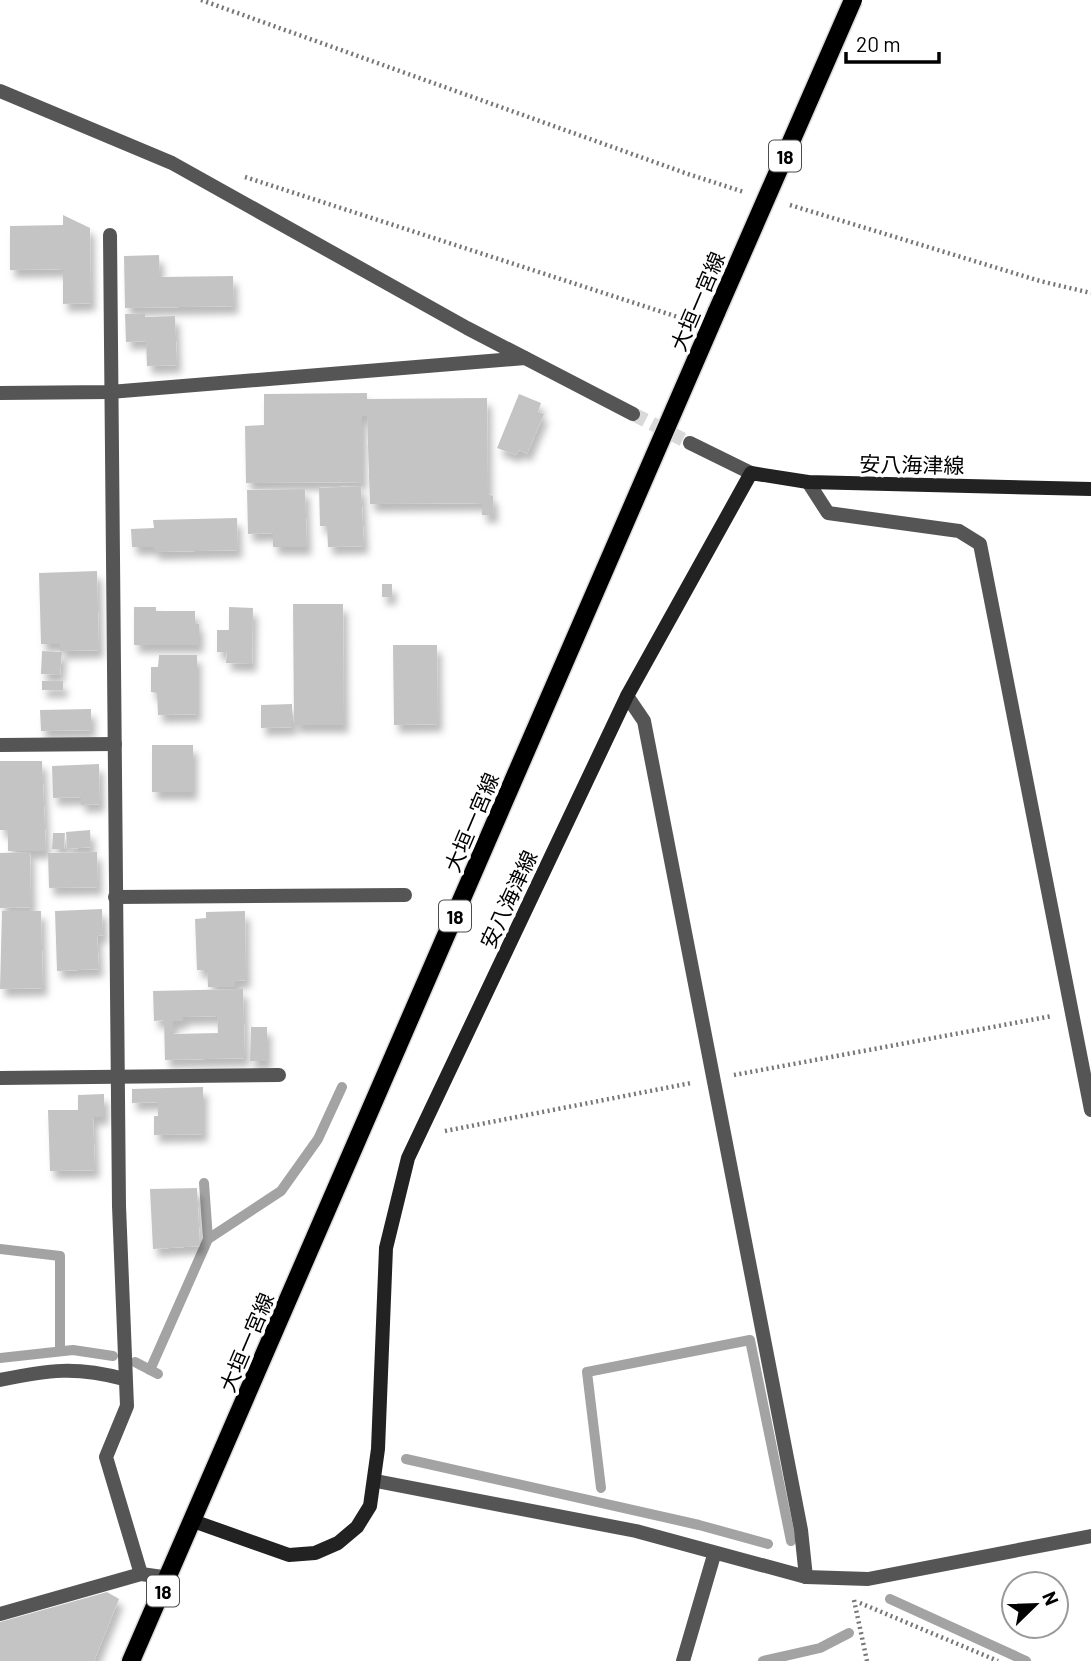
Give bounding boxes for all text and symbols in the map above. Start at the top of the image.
scale bar [846,21,939,65]
text: 20 m [856,31,901,56]
road number: 18 [769,140,801,172]
street label: 大垣一宮線 [665,248,729,354]
street label: 安八海津線 [859,451,965,477]
street label: 大垣一宮線 [439,769,503,875]
street label: 安八海津線 [474,846,542,952]
road number: 18 [439,900,471,932]
street label: 大垣一宮線 [214,1289,278,1395]
north arrow [1000,1570,1070,1640]
road number: 18 [147,1576,179,1606]
text: N [1038,1588,1064,1608]

